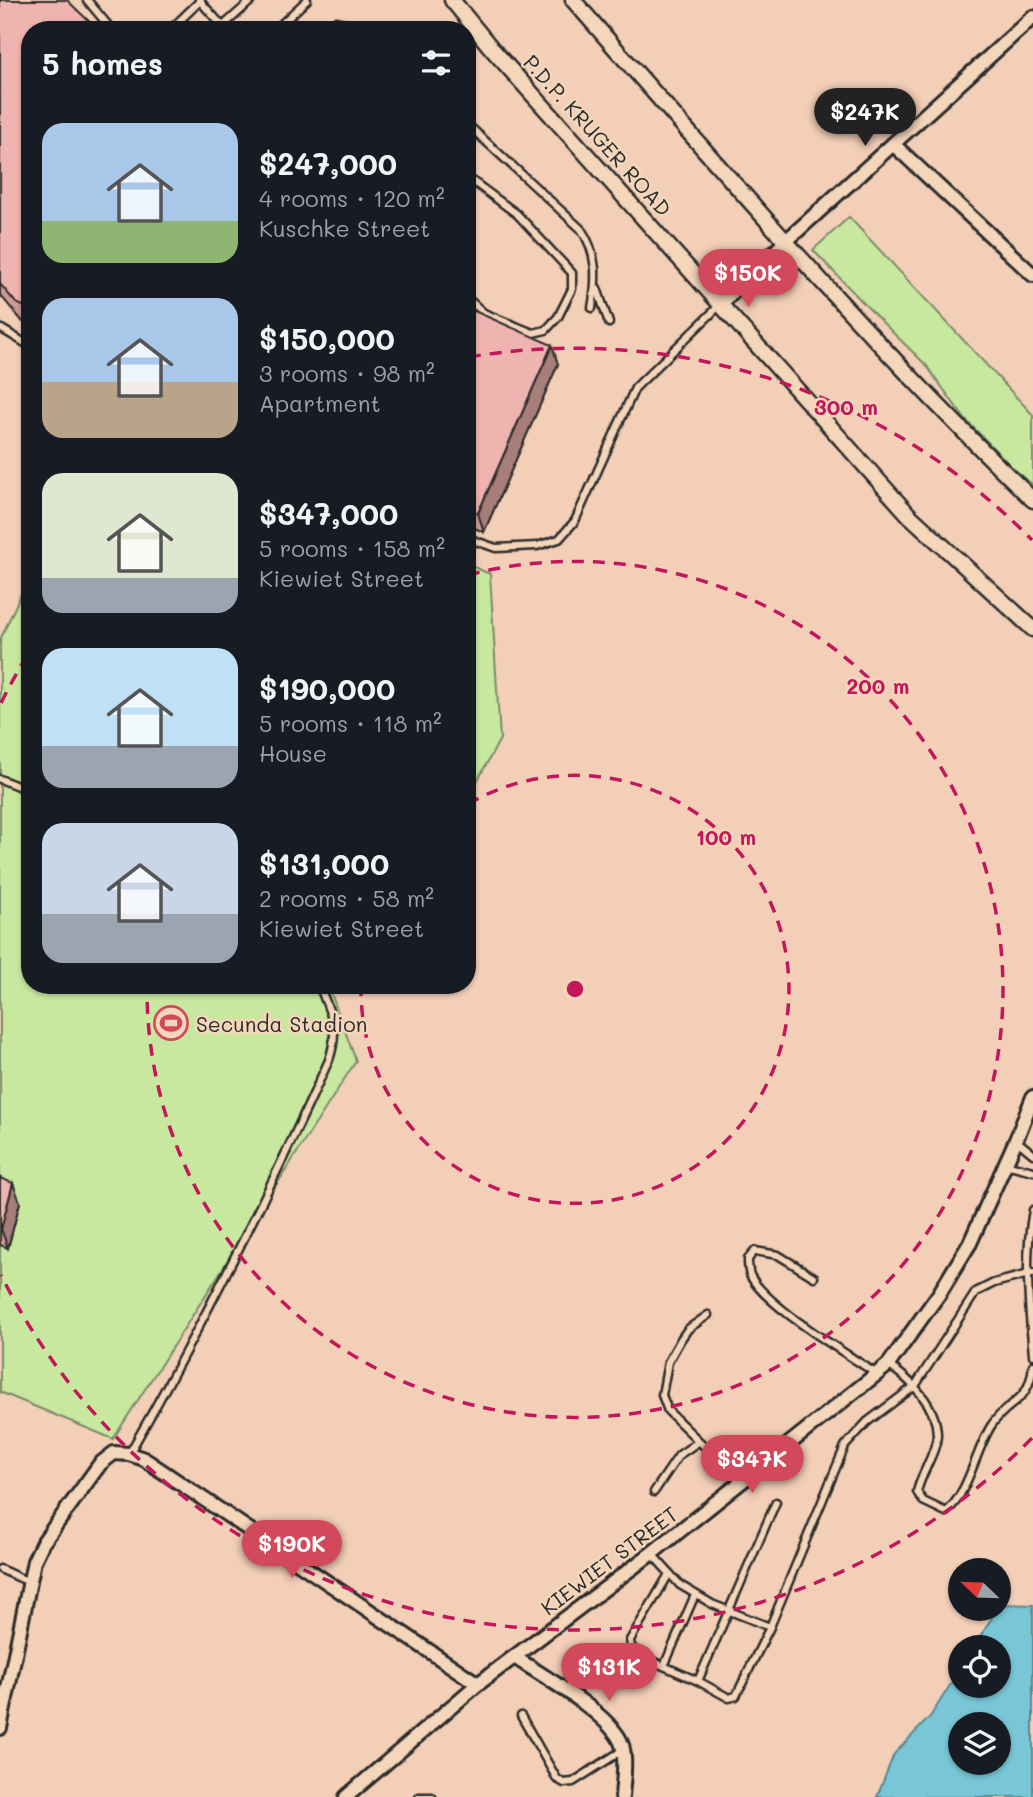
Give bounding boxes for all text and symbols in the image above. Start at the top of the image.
text: 5 homes [42,43,163,83]
icon: filters [417,44,455,82]
street label: P.D.P. KRUGER ROAD [518,49,678,221]
pin: $247K [816,88,914,148]
text: $247K [830,96,900,126]
text: $247,000 [259,143,397,183]
icon: home [98,151,182,235]
text: 4 rooms · 120 m² [259,183,445,213]
text: Kuschke Street [259,213,430,243]
pin: $150K [699,250,797,309]
text: $150K [714,257,782,287]
text: $150,000 [259,318,395,358]
icon: home [98,326,182,410]
text: 3 rooms · 98 m² [259,358,435,388]
text: Apartment [259,388,381,418]
text: 300 m [814,393,878,420]
text: $347,000 [259,493,398,533]
icon: home [98,501,182,585]
text: 5 rooms · 158 m² [259,533,445,563]
text: Kiewiet Street [259,563,424,593]
text: $190,000 [259,668,395,708]
text: 200 m [847,672,909,699]
icon: home [98,676,182,760]
text: 5 rooms · 118 m² [259,708,442,738]
text: House [259,738,327,768]
text: 100 m [696,823,756,850]
text: $131,000 [259,843,389,883]
icon: home [98,851,182,935]
text: 2 rooms · 58 m² [259,883,434,913]
text: Kiewiet Street [259,913,424,943]
centre of rings [563,977,587,1001]
sports icon: Secunda Stadion [152,1004,190,1042]
place label: Secunda Stadion [196,1010,367,1037]
pin: $347K [703,1436,801,1495]
text: $347K [717,1443,787,1473]
street label: KIEWIET STREET [535,1500,683,1620]
pin: $190K [243,1520,341,1580]
text: $190K [258,1528,326,1558]
north arrow [948,1558,1012,1620]
map controls [948,1558,1011,1775]
button: locate [948,1635,1011,1698]
pin: $131K [560,1644,658,1703]
text: $131K [577,1651,641,1681]
button: layers [948,1712,1011,1775]

